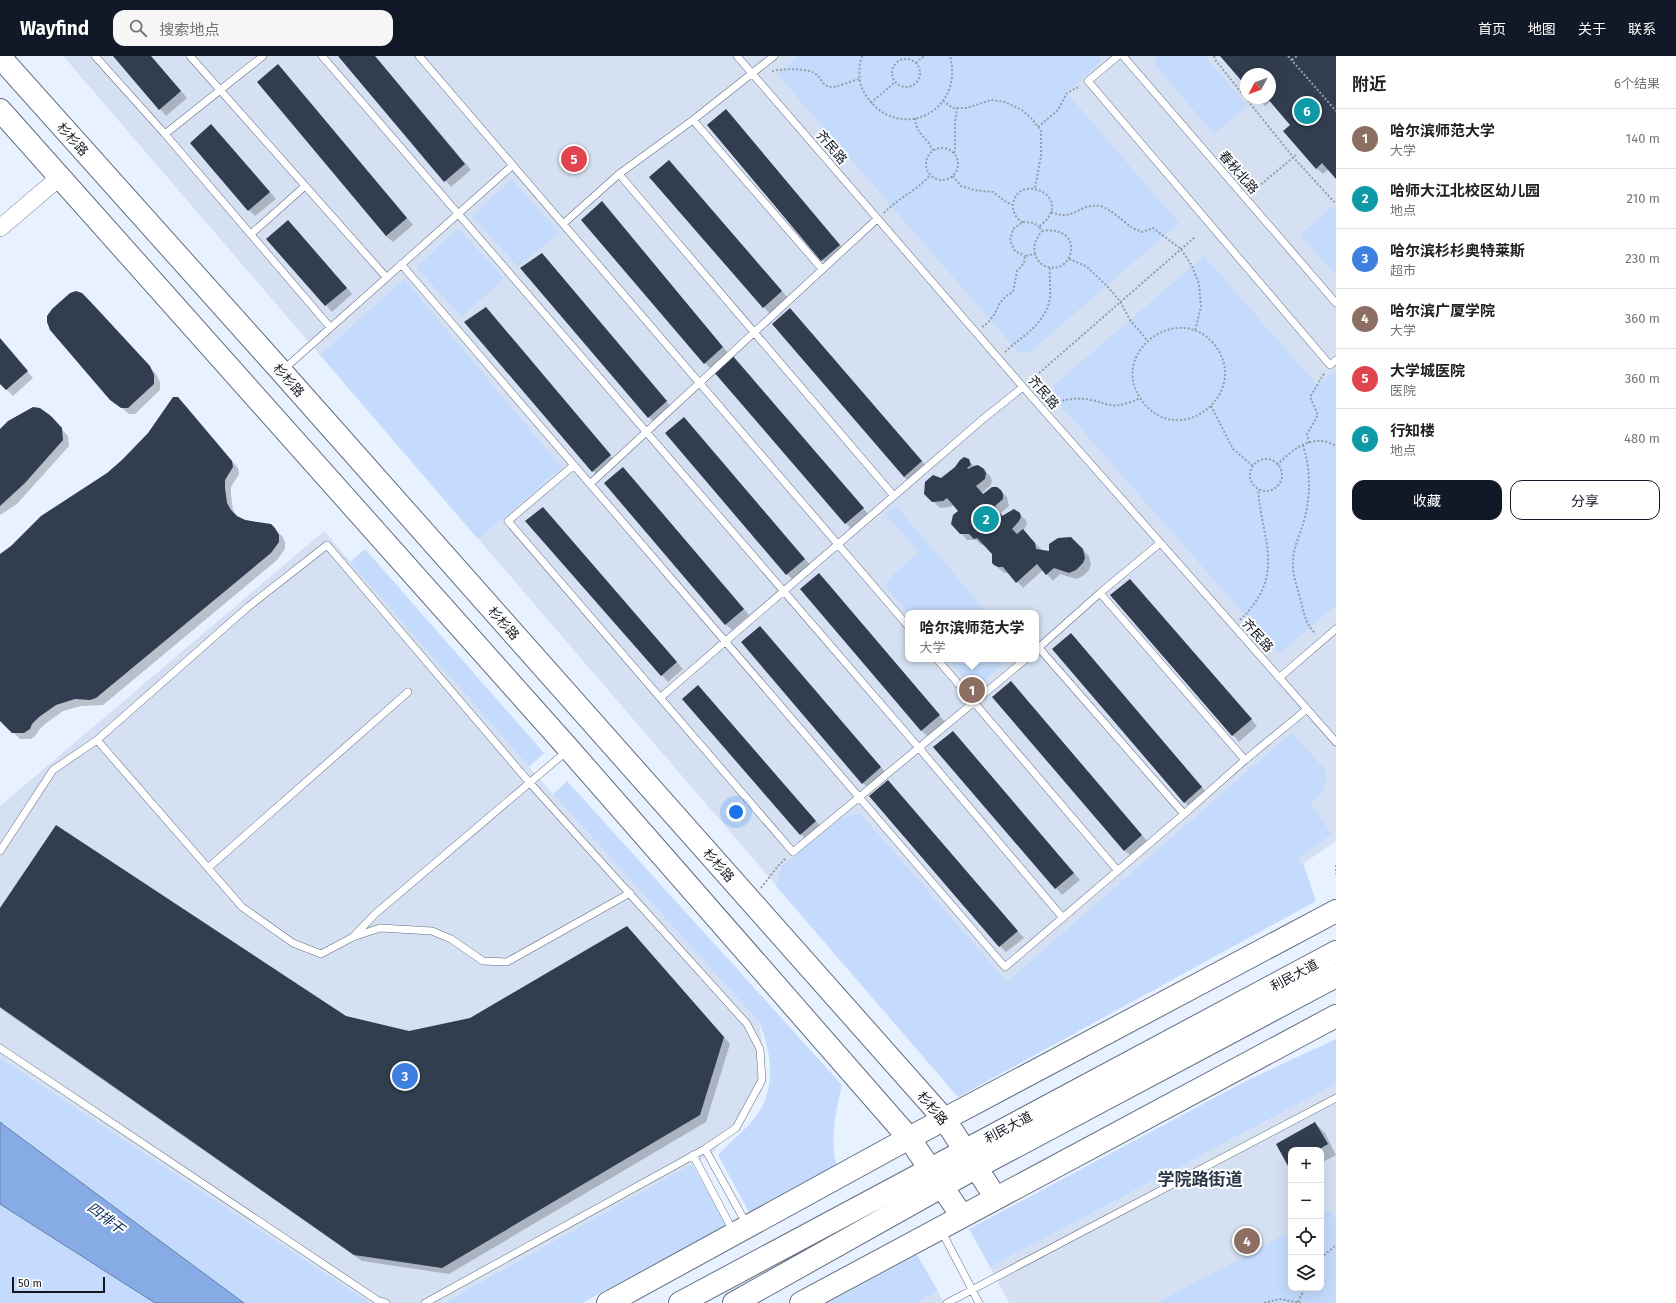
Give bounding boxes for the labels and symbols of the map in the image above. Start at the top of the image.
north arrow [1240,68,1276,104]
pin: 6 [1294,96,1320,126]
street label: 杉杉路 [54,120,91,159]
street label: 齐民路 [813,128,850,167]
pin: 5 [561,144,587,174]
street label: 春秋北路 [1216,148,1261,197]
street label: 杉杉路 [270,361,307,400]
street label: 齐民路 [1025,373,1062,412]
pin: 2 [973,504,999,534]
street label: 杉杉路 [485,604,522,643]
street label: 齐民路 [1239,616,1276,655]
pin: 1 [959,675,985,705]
your location [726,802,746,822]
street label: 杉杉路 [700,846,737,885]
street label: 利民大道 [1268,957,1321,994]
pin: 3 [392,1061,418,1091]
street label: 杉杉路 [914,1089,951,1128]
street label: 利民大道 [982,1109,1035,1146]
district label: 学院路街道 [1158,1169,1243,1190]
water label: 四排干 [84,1199,129,1239]
pin: 4 [1234,1226,1260,1256]
scale bar [12,1275,105,1294]

